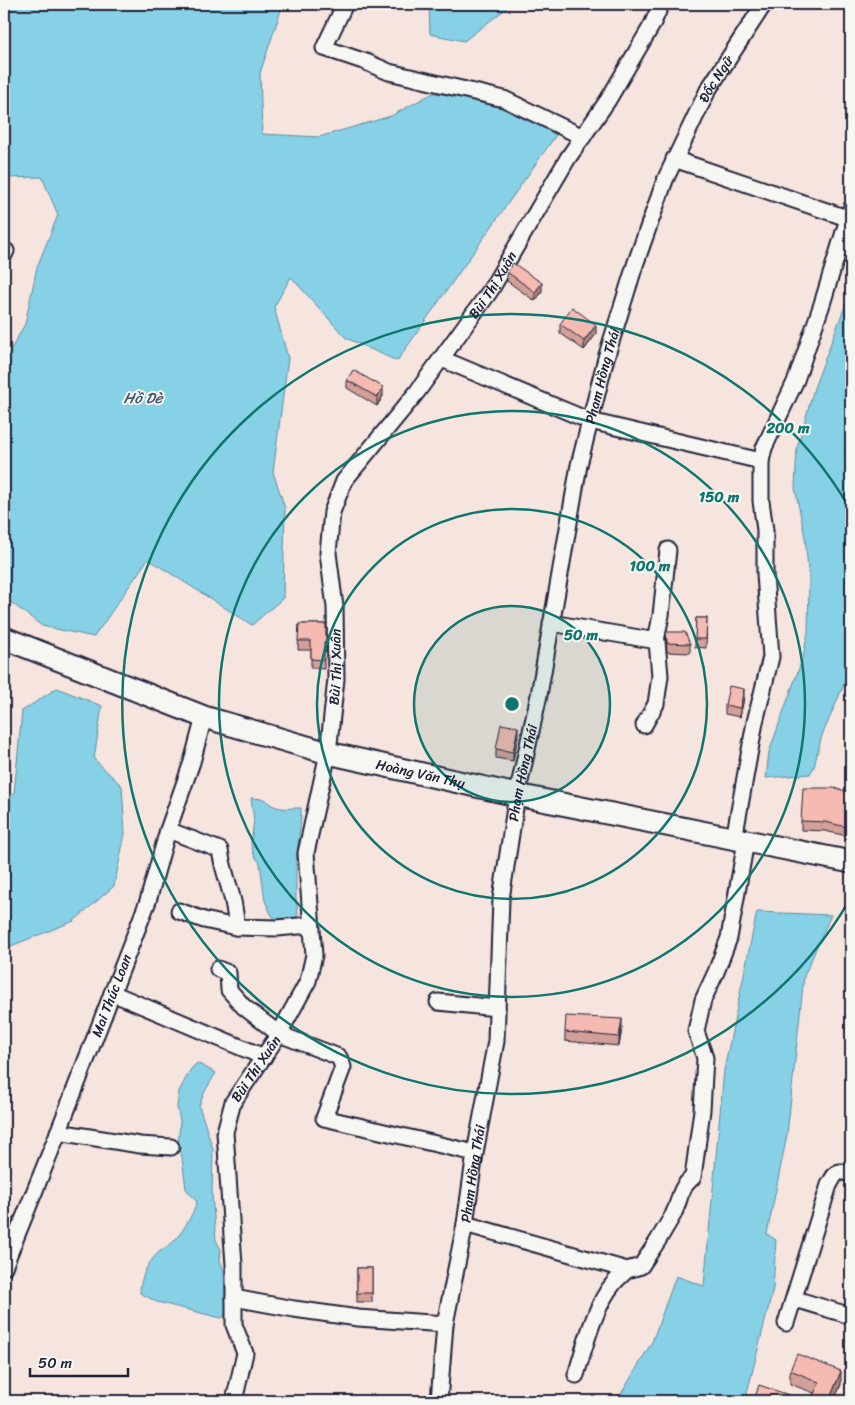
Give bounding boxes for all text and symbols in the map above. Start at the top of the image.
street label: Đốc Ngữ [692,50,741,107]
street label: Bùi Thị Xuân [462,246,524,324]
street label: Phạm Hồng Thái [578,324,628,427]
water label: Hồ Dè [124,385,164,411]
text: 200 m [765,415,810,441]
text: 150 m [699,484,740,510]
text: 100 m [630,553,671,579]
text: 50 m [564,622,599,648]
street label: Bùi Thị Xuân [321,628,349,706]
centre of rings [503,695,521,713]
street label: Phạm Hồng Thái [501,721,545,823]
street label: Hoàng Văn Thụ [373,752,468,796]
street label: Mai Thúc Loan [84,950,139,1041]
street label: Bùi Thị Xuân [224,1030,288,1108]
street label: Phạm Hồng Thái [453,1122,493,1224]
scale bar [30,1345,128,1377]
text: 50 m [38,1350,73,1376]

